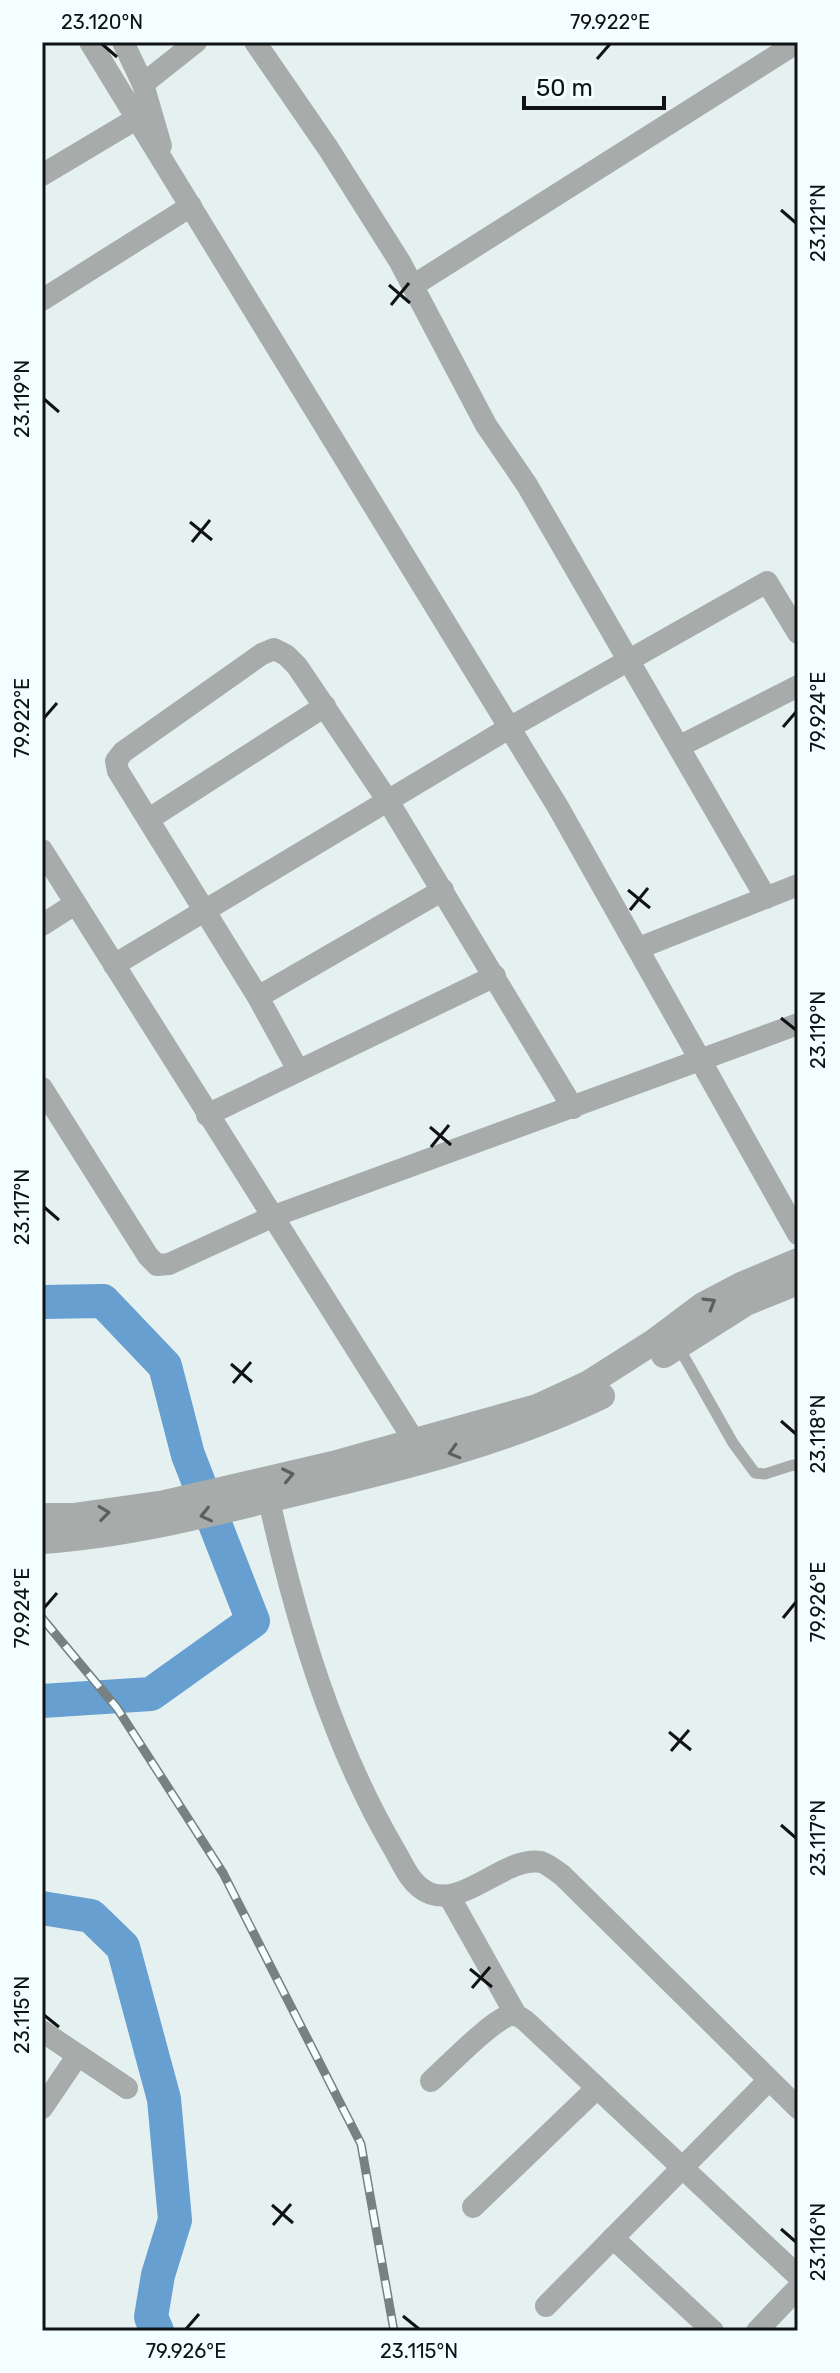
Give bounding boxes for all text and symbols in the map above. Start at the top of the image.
text: 23.120°N [61,10,143,34]
text: 79.922°E [570,10,650,34]
scale bar [524,60,664,110]
text: 50 m [536,74,593,102]
text: 23.121°N [806,184,830,262]
text: 23.119°N [10,360,34,438]
text: 79.924°E [806,672,830,752]
text: 79.922°E [10,678,34,758]
text: 23.119°N [806,991,830,1069]
text: 23.117°N [10,1169,34,1245]
one-way arrow [701,1297,716,1312]
text: 23.118°N [806,1395,830,1473]
one-way arrow [448,1442,461,1459]
one-way arrow [281,1467,295,1484]
one-way arrow [98,1504,111,1521]
one-way arrow [200,1506,214,1523]
text: 79.926°E [806,1562,830,1642]
text: 79.924°E [10,1568,34,1648]
text: 23.117°N [806,1800,830,1876]
text: 23.115°N [10,1976,34,2054]
text: 23.116°N [806,2203,830,2281]
text: 79.926°E [146,2339,226,2363]
text: 23.115°N [380,2339,458,2363]

